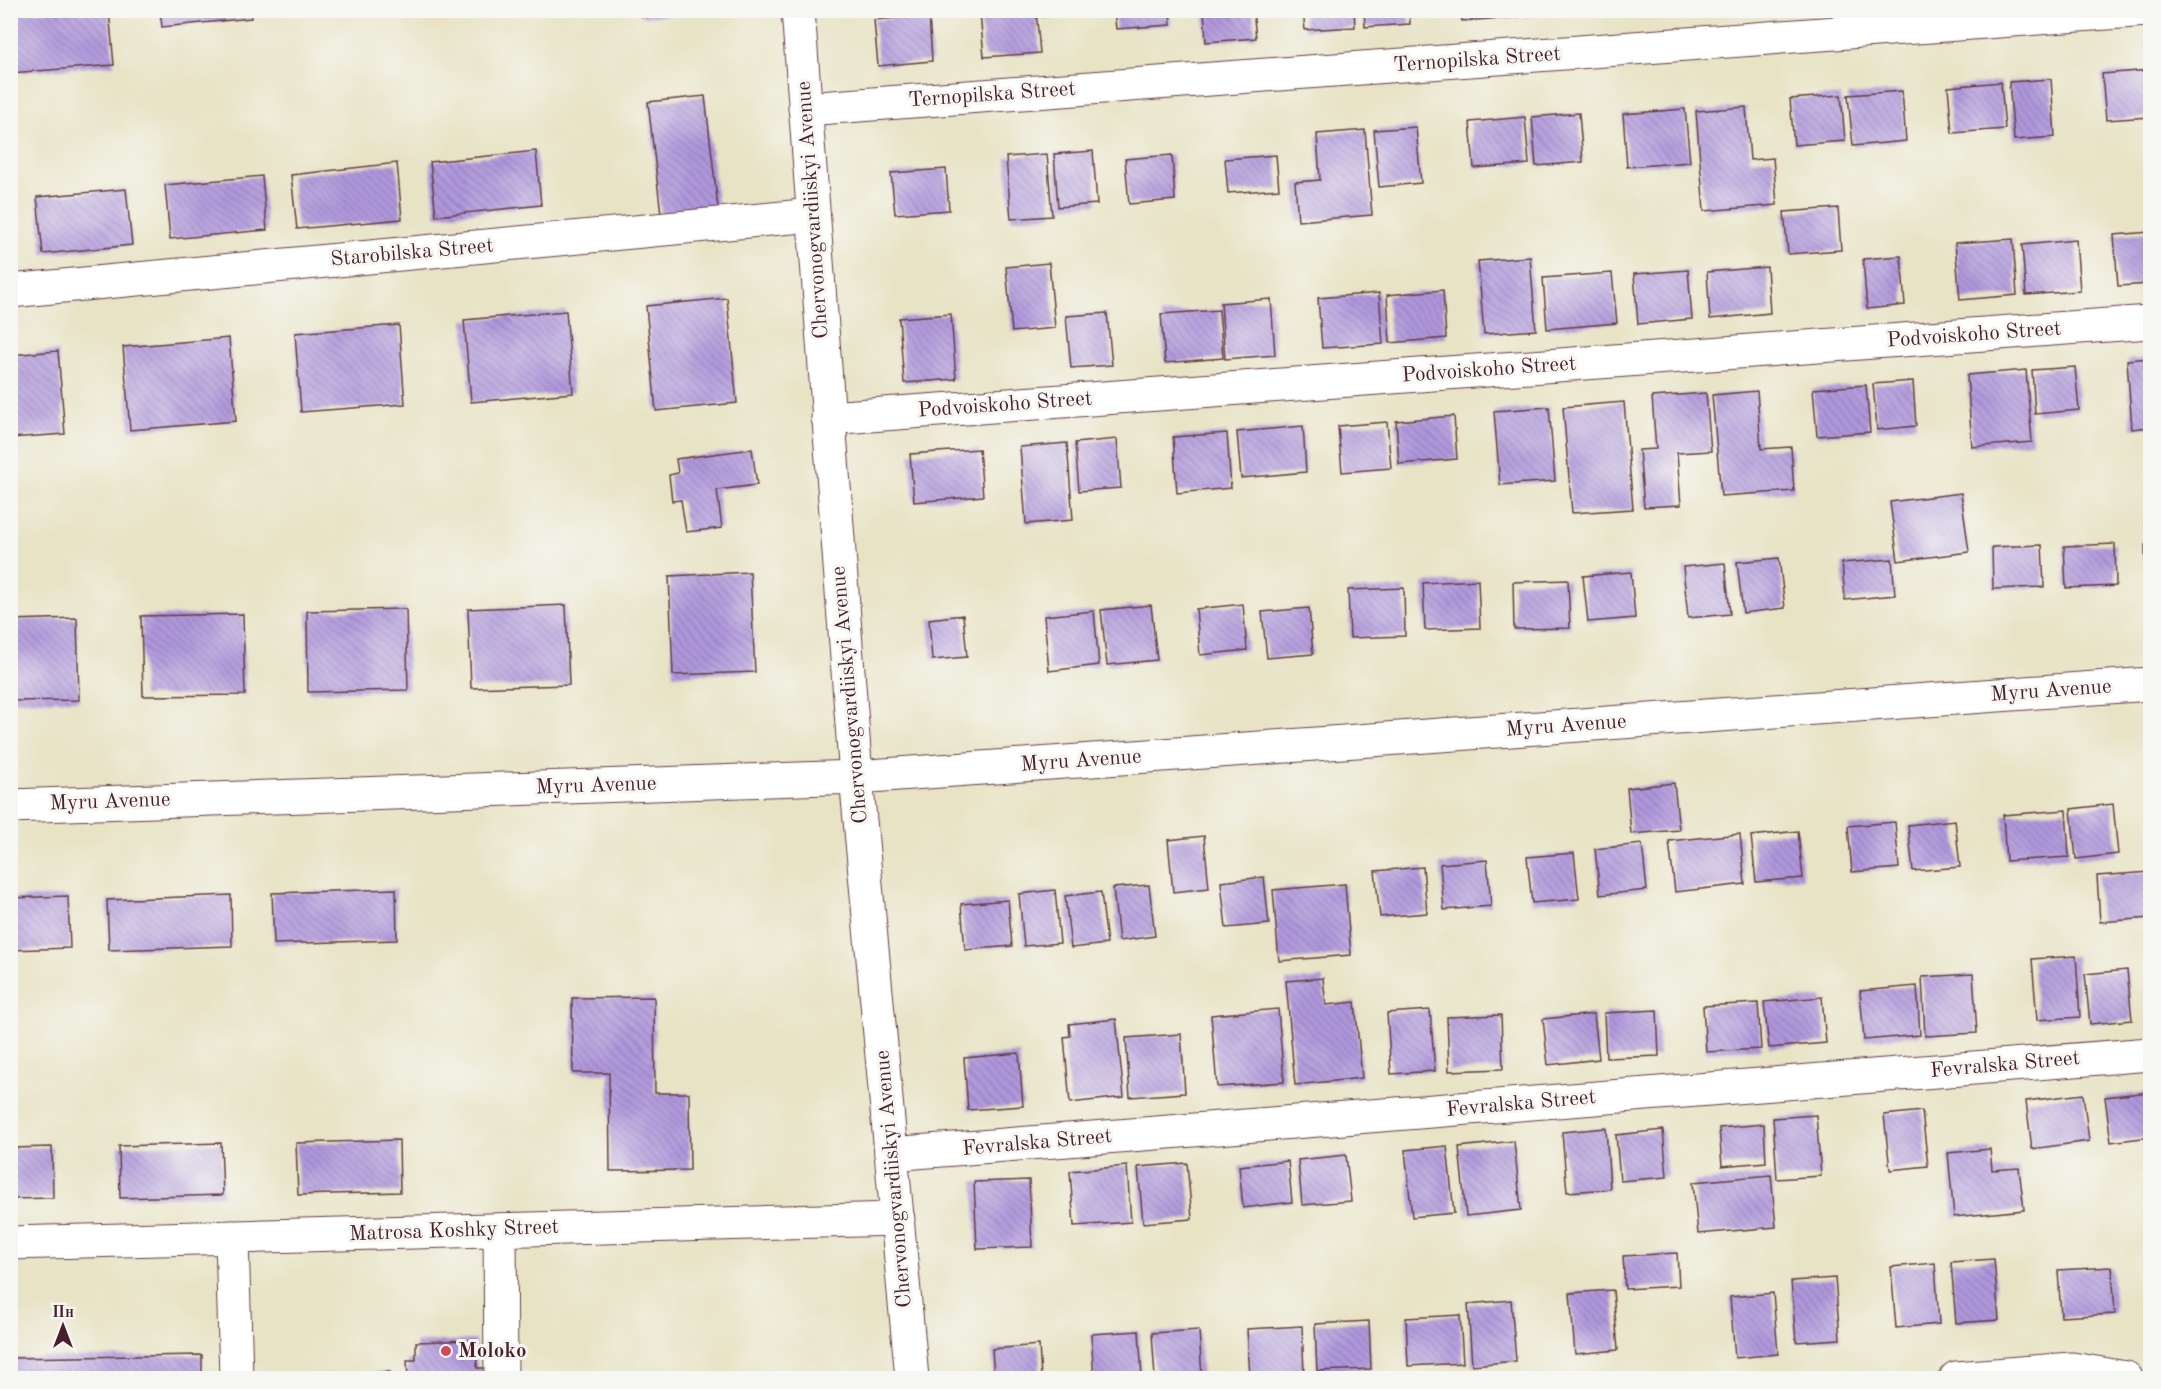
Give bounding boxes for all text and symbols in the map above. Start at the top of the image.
street label: Ternopilska Street [1393,44,1561,76]
street label: Ternopilska Street [908,79,1076,111]
street label: Chervonogvardiiskyi Avenue [794,80,832,340]
street label: Starobilska Street [329,235,495,271]
street label: Podvoiskoho Street [1886,318,2062,352]
street label: Podvoiskoho Street [1401,353,1577,387]
street label: Podvoiskoho Street [917,388,1093,422]
street label: Chervonogvardiiskyi Avenue [828,565,872,825]
street label: Myru Avenue [1990,676,2112,706]
street label: Myru Avenue [1505,711,1627,741]
street label: Myru Avenue [1020,746,1142,776]
street label: Myru Avenue [535,773,657,799]
street label: Myru Avenue [49,789,171,815]
street label: Fevralska Street [1929,1048,2081,1082]
street label: Chervonogvardiiskyi Avenue [872,1049,916,1309]
street label: Fevralska Street [1445,1087,1597,1121]
street label: Fevralska Street [961,1126,1113,1160]
street label: Matrosa Koshky Street [349,1217,559,1245]
north arrow [33,1296,93,1356]
text: Пн [52,1305,74,1321]
place label: Moloko [458,1341,527,1362]
marker: Moloko [439,1344,453,1358]

